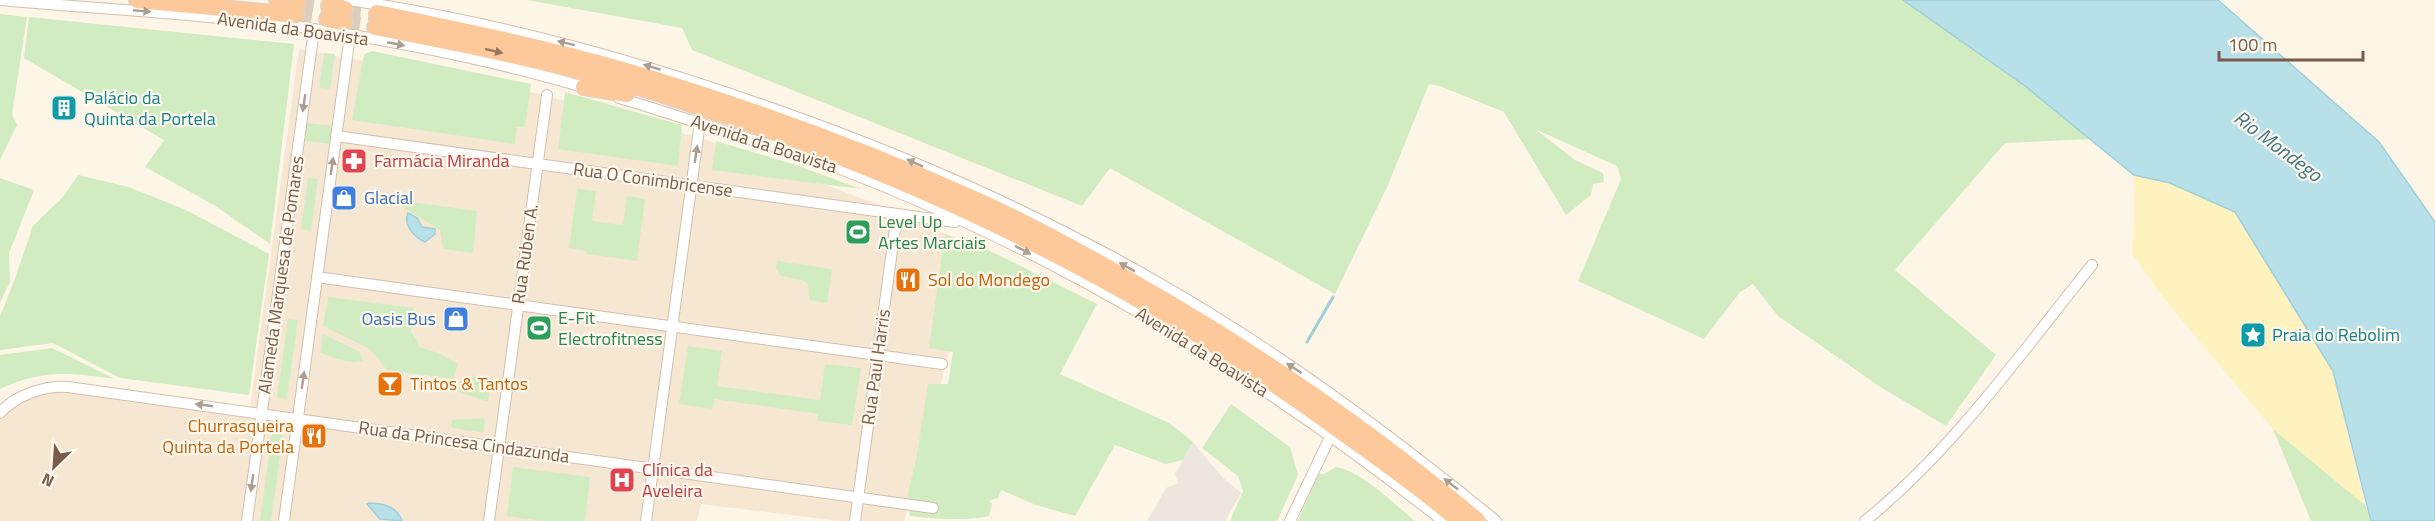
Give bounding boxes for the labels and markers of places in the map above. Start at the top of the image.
place label: Palácio da Quinta da Portela [84,84,216,132]
building icon: Palácio da Quinta da Portela [49,93,79,123]
pharmacy icon: Farmácia Miranda [339,146,369,176]
place label: Farmácia Miranda [374,147,509,174]
shop icon: Glacial [329,183,359,213]
place label: Glacial [364,184,413,211]
place label: Level Up Artes Marciais [878,208,986,256]
sports icon: Level Up Artes Marciais [843,217,873,247]
restaurant icon: Sol do Mondego [893,265,923,295]
place label: Sol do Mondego [928,266,1050,293]
shop icon: Oasis Bus [441,304,471,334]
place label: E-Fit Electrofitness [558,304,663,352]
place label: Oasis Bus [361,305,436,332]
sports icon: E-Fit Electrofitness [524,313,554,343]
place icon: Praia do Rebolim [2238,320,2268,350]
place label: Praia do Rebolim [2272,321,2400,348]
bar icon: Tintos & Tantos [375,369,405,399]
place label: Tintos & Tantos [410,370,528,397]
place label: Churrasqueira Quinta da Portela [162,412,294,460]
restaurant icon: Churrasqueira Quinta da Portela [299,421,329,451]
place label: Clínica da Aveleira [642,456,713,504]
hospital icon: Clínica da Aveleira [607,465,637,495]

